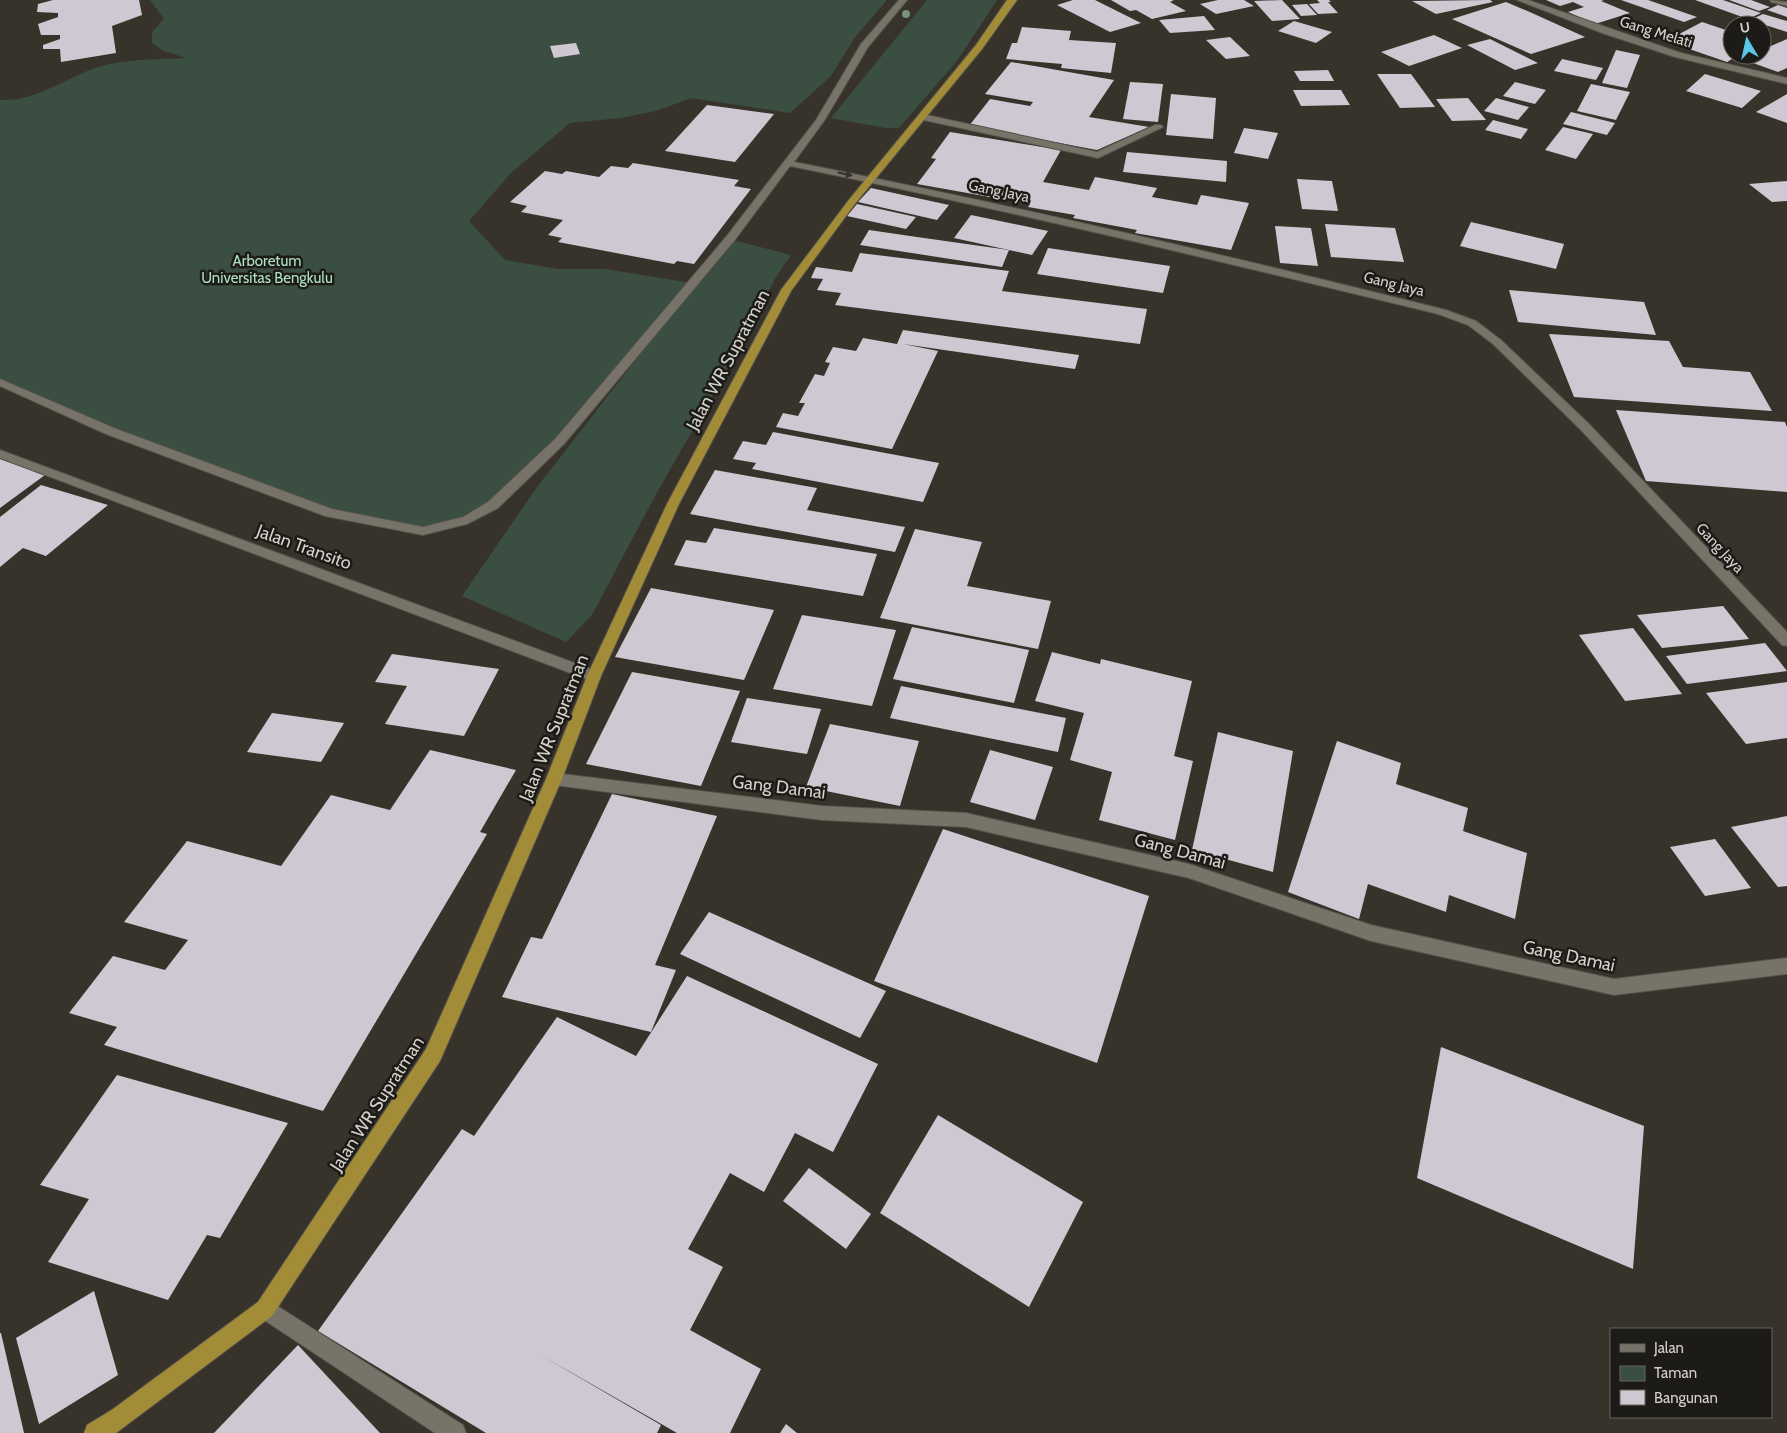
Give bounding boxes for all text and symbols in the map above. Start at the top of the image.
street label: Gang Melati [1617,12,1695,52]
north arrow [1722,15,1772,65]
text: U [1739,17,1751,37]
one-way arrow [837,170,852,178]
street label: Gang Jaya [967,176,1032,206]
park label: Arboretum Universitas Bengkulu [201,252,333,287]
street label: Gang Jaya [1362,268,1427,300]
street label: Jalan WR Supratman [681,286,774,435]
street label: Jalan Transito [253,519,355,574]
street label: Gang Jaya [1692,519,1748,577]
street label: Jalan WR Supratman [514,651,593,806]
street label: Gang Damai [731,770,827,804]
street label: Gang Damai [1132,828,1228,874]
street label: Gang Damai [1521,936,1617,976]
street label: Jalan WR Supratman [325,1032,429,1176]
legend [1610,1328,1772,1418]
text: Jalan [1653,1339,1684,1357]
text: Taman [1654,1364,1697,1382]
text: Bangunan [1654,1389,1718,1407]

